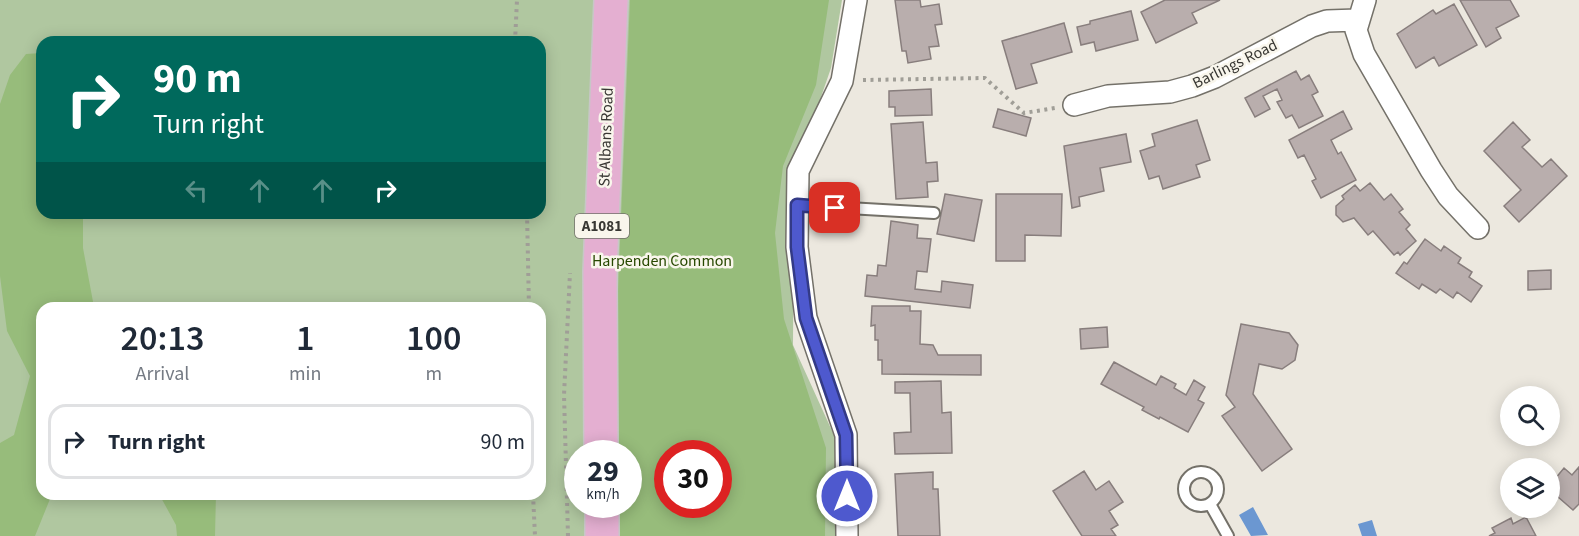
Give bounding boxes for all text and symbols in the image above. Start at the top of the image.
street label: Barlings Road [1189,34,1281,94]
text: 90 m [153,49,242,109]
icon: right [54,60,132,138]
street label: St Albans Road [593,87,619,187]
text: Turn right [153,105,264,144]
icon: left [180,174,213,207]
icon: ahead [243,174,276,207]
icon: ahead [306,174,339,207]
icon: right [369,174,402,207]
pin [809,182,860,233]
icon: arrive [818,191,851,224]
road number: A1081 [575,214,629,238]
park label: Harpenden Common [592,250,732,272]
text: 20:13 [121,313,204,364]
text: 1 [296,313,314,364]
text: 100 [406,313,461,364]
text: Arrival [136,360,189,388]
text: min [289,360,321,388]
text: m [425,360,442,388]
map controls [1500,386,1560,518]
button: search [1500,386,1560,446]
icon: right [57,425,90,458]
text: Turn right [108,426,205,458]
text: 90 m [480,426,525,458]
speed limit sign: 30 [654,440,732,518]
text: 29 [587,450,619,493]
button: layers [1500,458,1560,518]
position arrow [815,464,879,528]
text: km/h [586,484,620,505]

